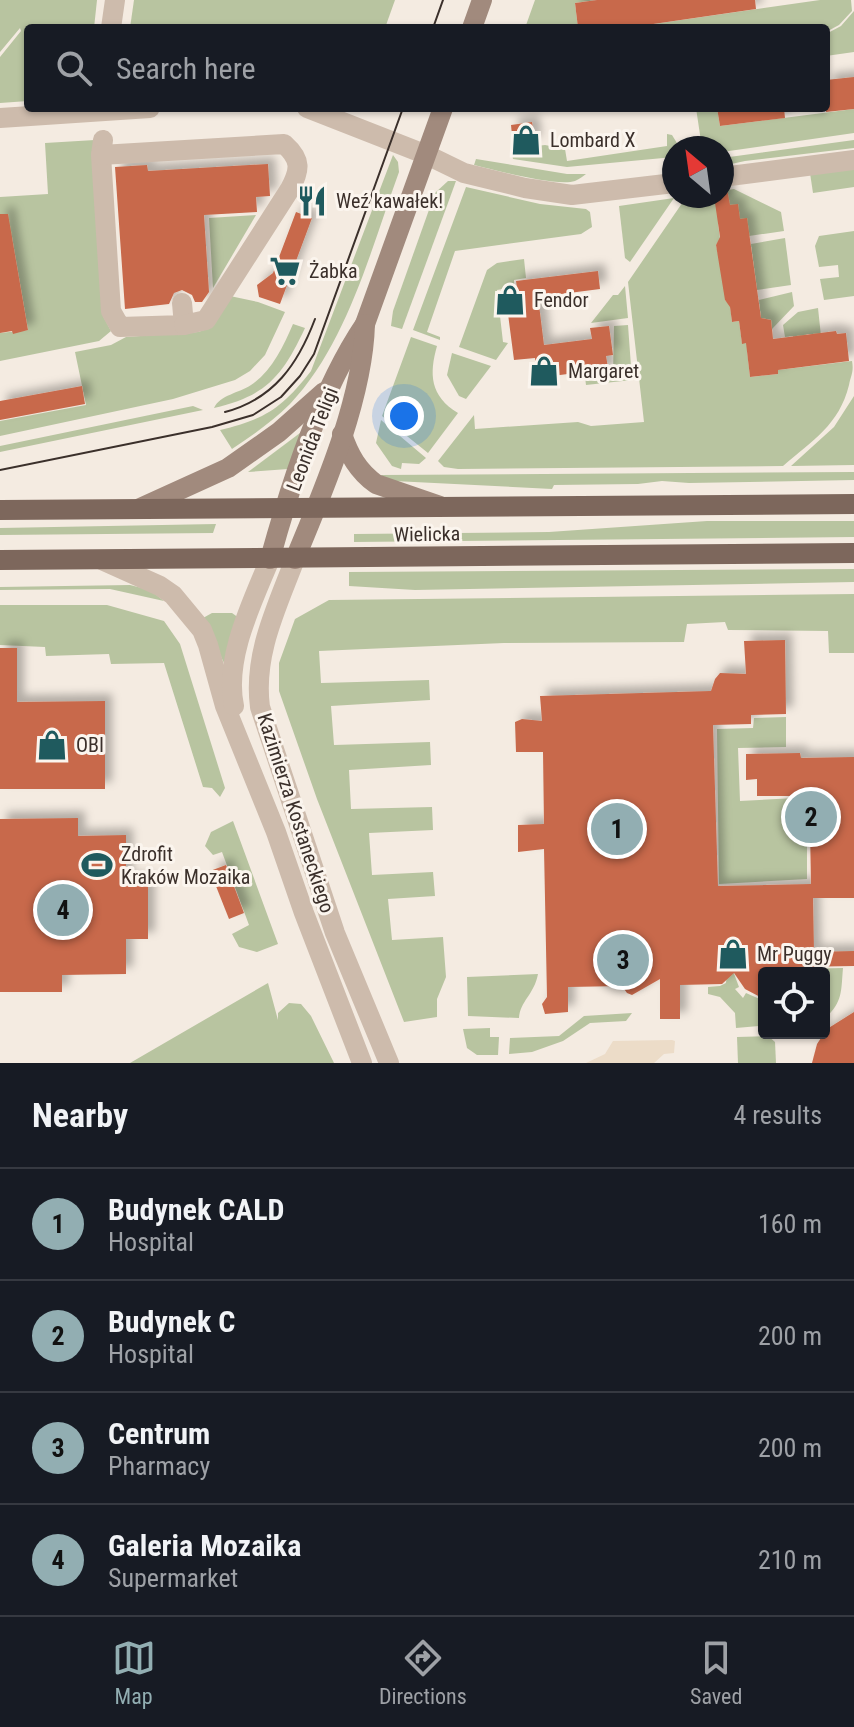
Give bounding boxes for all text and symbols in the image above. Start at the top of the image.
search box [24,24,830,112]
icon: search [52,46,96,90]
text: Search here [116,51,256,86]
shop icon: Lombard X [509,123,543,157]
place label: Lombard X [550,128,636,152]
north arrow [662,136,734,208]
restaurant icon: Weź kawałek! [295,184,329,218]
place label: Weź kawałek! [336,189,443,213]
supermarket icon: Żabka [268,254,302,288]
place label: Żabka [309,259,358,283]
shop icon: Fendor [493,283,527,317]
place label: Fendor [534,288,589,312]
shop icon: Margaret [527,354,561,388]
place label: Margaret [568,359,639,383]
street label: Leonida Teligi [281,384,343,494]
your location [384,396,424,436]
street label: Wielicka [394,521,460,547]
street label: Kazimierza Kostaneckiego [252,710,340,916]
shop icon: OBI [35,728,69,762]
place label: OBI [76,733,104,757]
pin: 2 [785,787,837,847]
pin: 1 [591,799,643,859]
place label: Zdrofit Kraków Mozaika [121,842,250,889]
sports icon: Zdrofit Kraków Mozaika [80,848,114,882]
pin: 4 [37,880,89,940]
pin: 3 [597,930,649,990]
shop icon: Mr Puggy [716,937,750,971]
place label: Mr Puggy [757,942,832,966]
map controls [758,967,830,1039]
button: locate [758,967,830,1039]
text: Nearby [32,1095,128,1135]
text: 4 results [733,1100,822,1130]
text: Budynek CALD [108,1192,285,1227]
text: 1 [51,1209,65,1239]
text: 160 m [758,1209,822,1239]
text: Hospital [108,1227,194,1257]
text: Budynek C [108,1304,235,1339]
text: 2 [51,1321,65,1351]
text: 200 m [758,1321,822,1351]
text: Hospital [108,1339,194,1369]
text: Centrum [108,1416,210,1451]
text: 3 [51,1433,65,1463]
text: 200 m [758,1433,822,1463]
text: Pharmacy [108,1451,210,1481]
text: Galeria Mozaika [108,1528,301,1563]
text: 4 [51,1545,65,1575]
text: 210 m [758,1545,822,1575]
text: Supermarket [108,1563,238,1593]
tab: Map [112,1636,156,1709]
tab: Directions [379,1636,467,1709]
tab: Saved [690,1636,742,1709]

